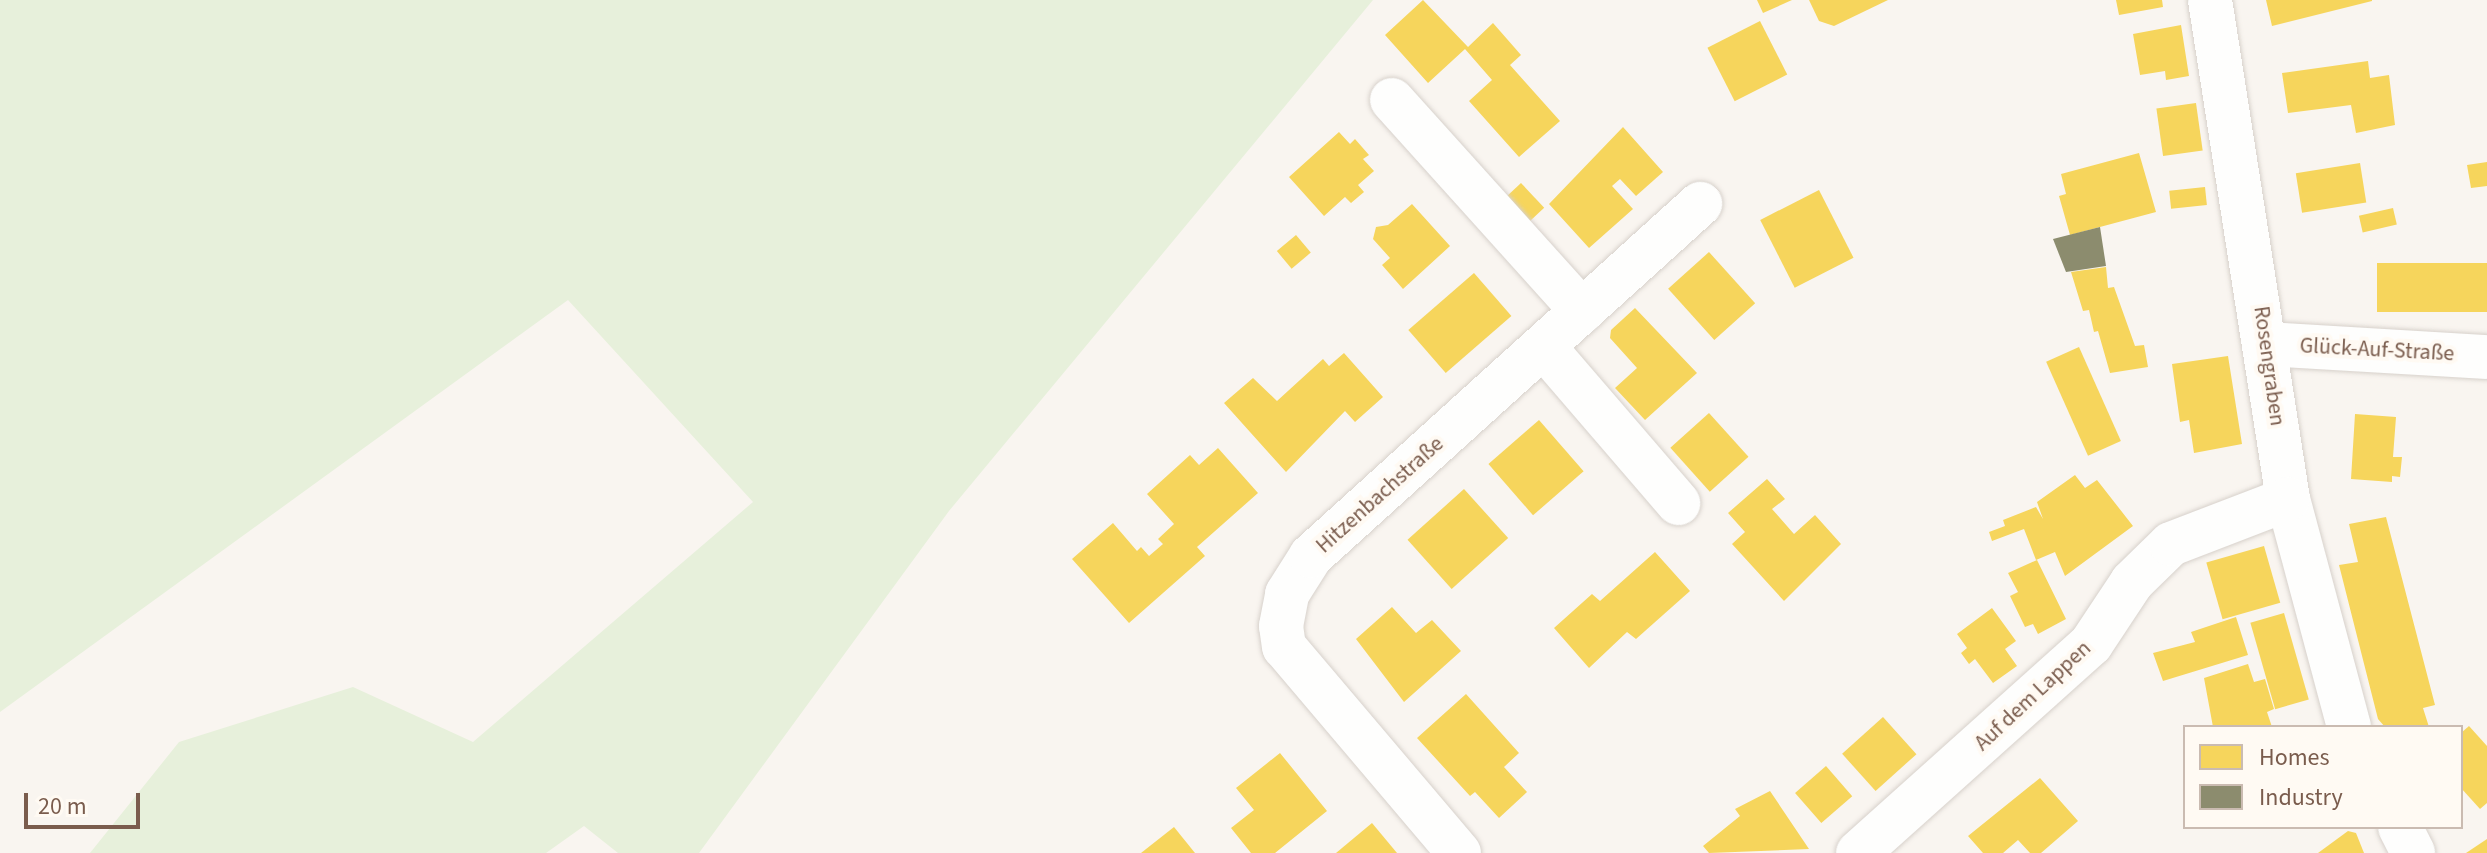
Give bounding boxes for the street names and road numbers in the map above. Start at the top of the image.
street label: Rosengraben [2248,304,2290,428]
street label: Glück-Auf-Straße [2299,333,2455,367]
street label: Hitzenbachstraße [1311,431,1449,559]
street label: Auf dem Lappen [1969,635,2097,757]

